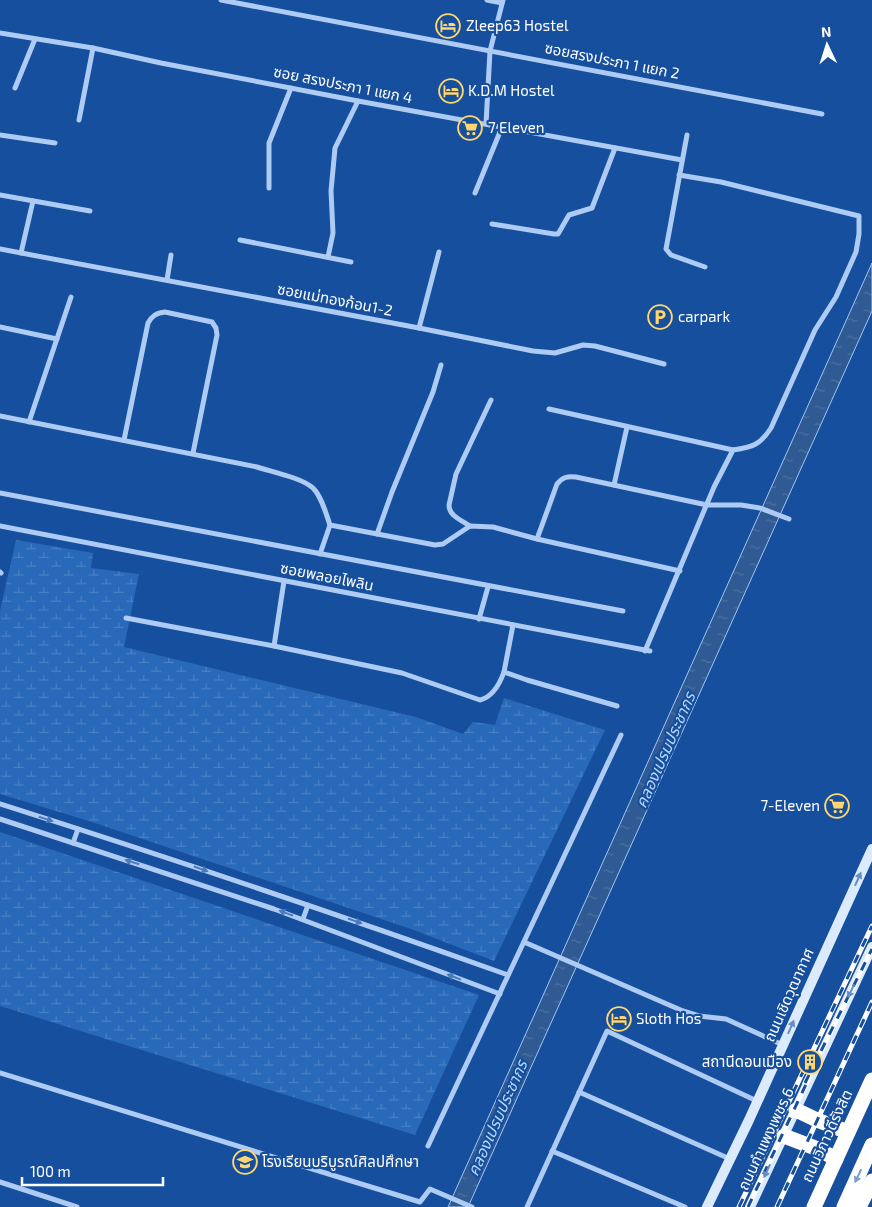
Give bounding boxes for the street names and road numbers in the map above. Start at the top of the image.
street label: ซอยสรงประภา 1 แยก 2 [543,38,681,82]
street label: ซอย สรงประภา 1 แยก 4 [272,62,414,106]
street label: ซอยแม่ทองก้อน1-2 [276,279,395,319]
street label: ซอยพลอยไพลิน [279,558,375,594]
street label: ถนนเชิดวุฒากาศ [759,945,818,1045]
street label: ถนนกำแพงเพชร 6 [733,1084,797,1193]
street label: ถนนวิภาวดีรังสิต [797,1086,855,1185]

